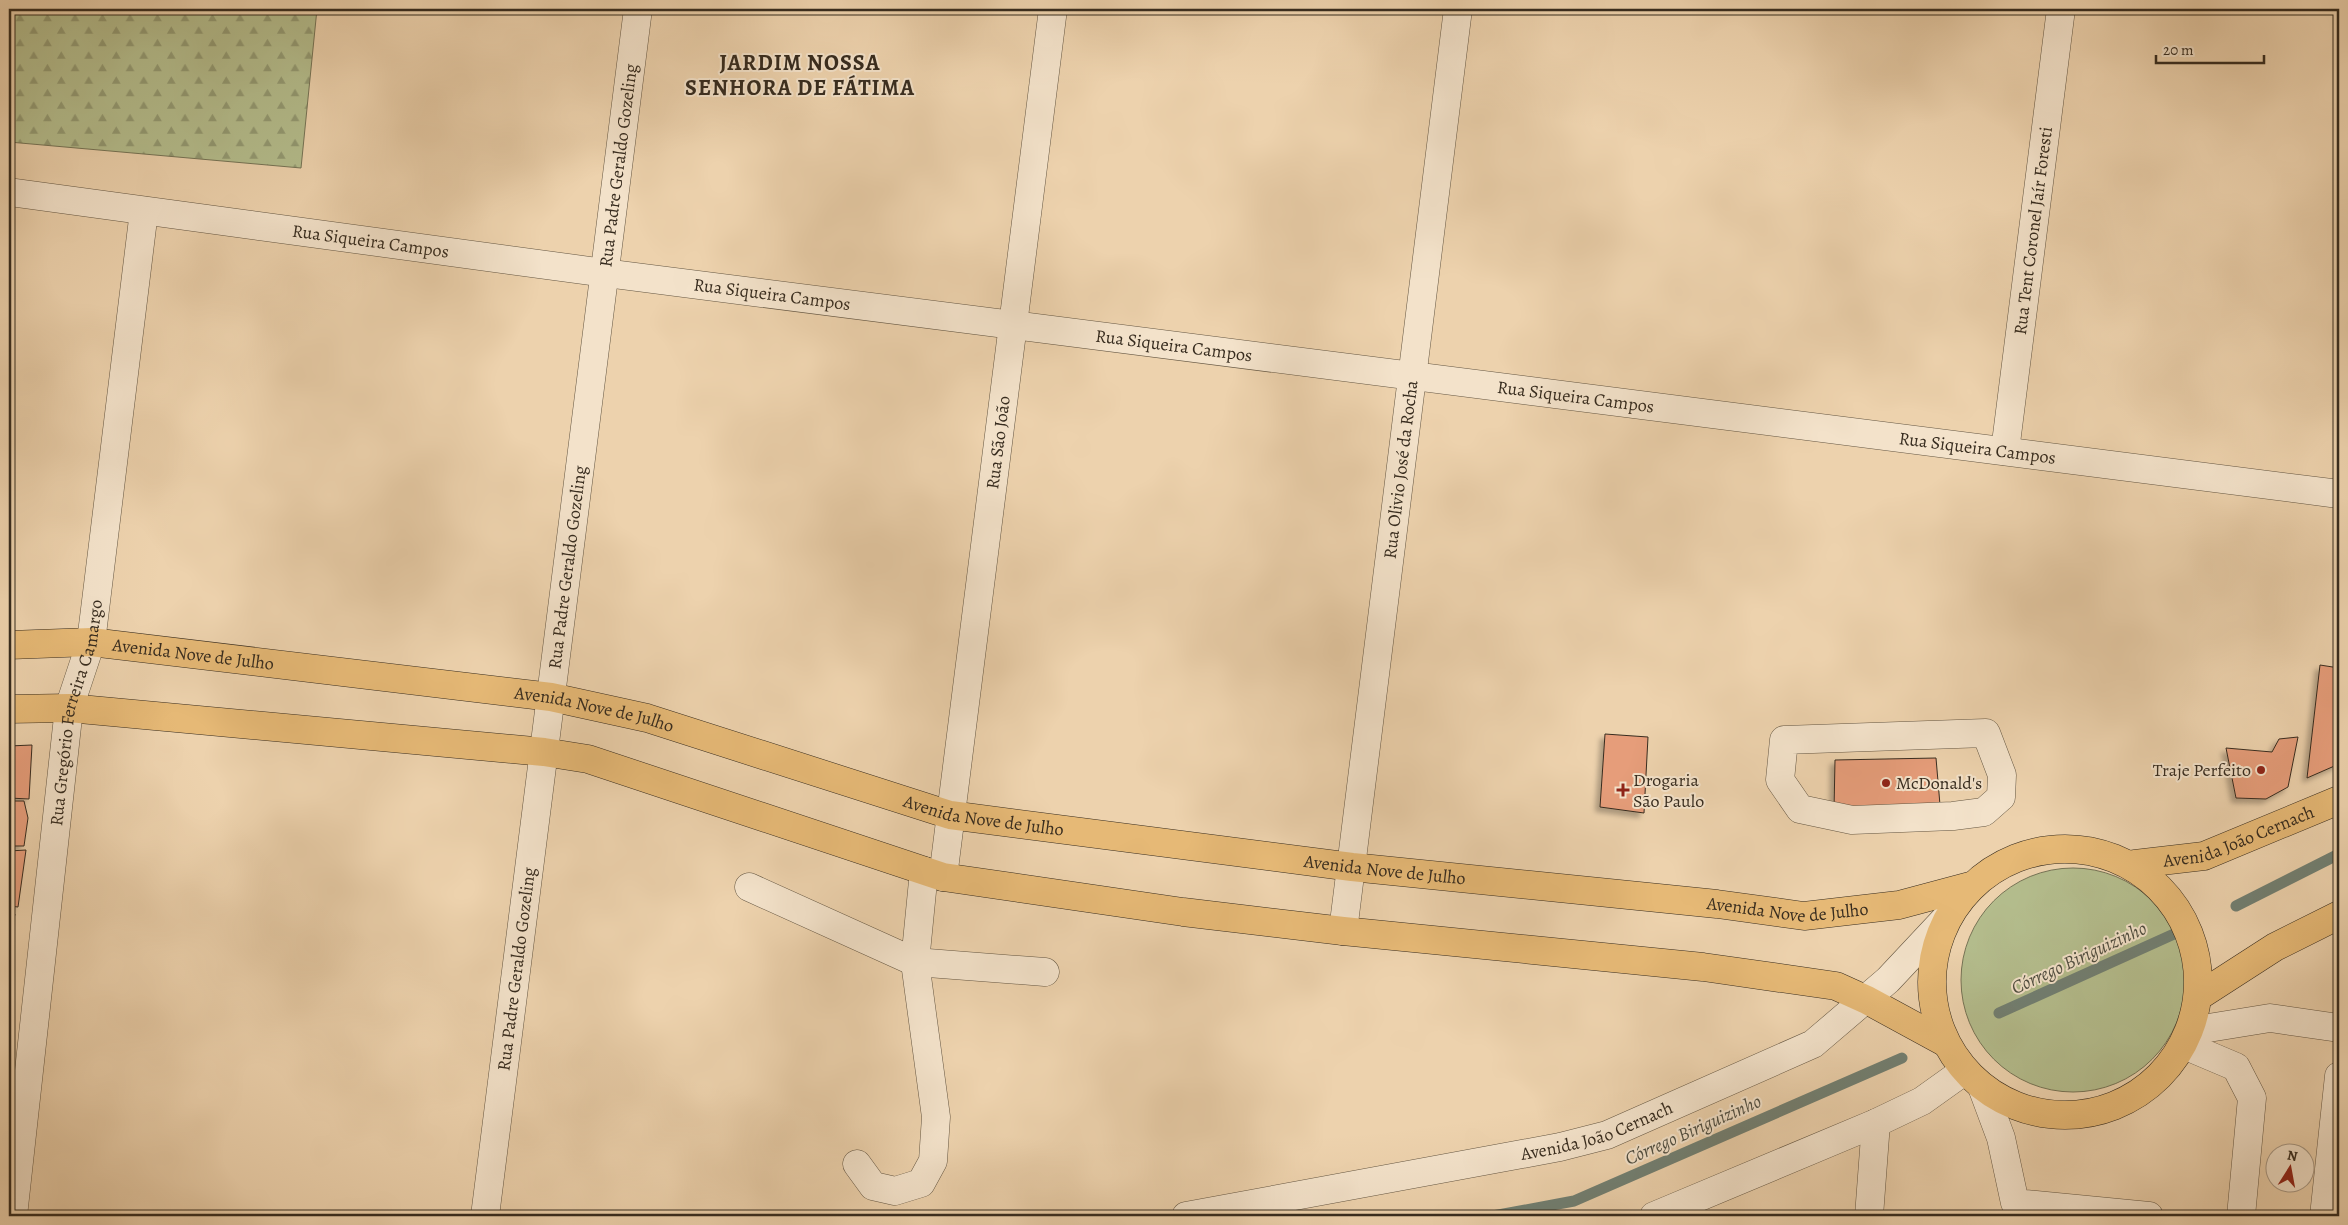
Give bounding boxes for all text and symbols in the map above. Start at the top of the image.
scale bar [2156,32,2263,64]
text: 20 m [2163,40,2194,60]
district label: JARDIM NOSSA SENHORA DE FÁTIMA [685,48,915,103]
street label: Rua Padre Geraldo Gozeling [593,62,643,269]
street label: Rua Tent Coronel Jaír Foresti [2008,125,2058,336]
street label: Rua Siqueira Campos [291,219,451,264]
street label: Rua Siqueira Campos [692,272,852,316]
street label: Rua Siqueira Campos [1094,324,1254,367]
street label: Rua Siqueira Campos [1496,375,1656,419]
street label: Rua Olivio José da Rocha [1378,378,1424,560]
street label: Rua São João [980,394,1016,491]
street label: Rua Siqueira Campos [1898,426,2057,470]
street label: Rua Padre Geraldo Gozeling [542,464,592,670]
street label: Rua Gregório Ferreira Camargo [44,598,108,827]
street label: Avenida Nove de Julho [110,633,275,676]
street label: Avenida Nove de Julho [512,681,677,738]
place label: Traje Perfeito [2153,758,2251,782]
marker: Traje Perfeito [2255,764,2267,776]
place label: Drogaria São Paulo [1633,768,1704,813]
place label: McDonald's [1896,771,1982,795]
marker: McDonald's [1880,777,1892,789]
marker: Drogaria São Paulo [1617,784,1629,796]
street label: Avenida Nove de Julho [900,789,1065,842]
street label: Avenida João Cernach [2161,800,2318,873]
street label: Avenida Nove de Julho [1301,849,1467,890]
street label: Rua Padre Geraldo Gozeling [492,866,541,1072]
street label: Avenida Nove de Julho [1705,891,1870,928]
water label: Córrego Biriguizinho [2007,915,2151,1001]
water label: Córrego Biriguizinho [1621,1088,1766,1172]
street label: Avenida João Cernach [1518,1095,1677,1166]
north arrow [2266,1142,2316,1192]
text: N [2286,1145,2299,1166]

